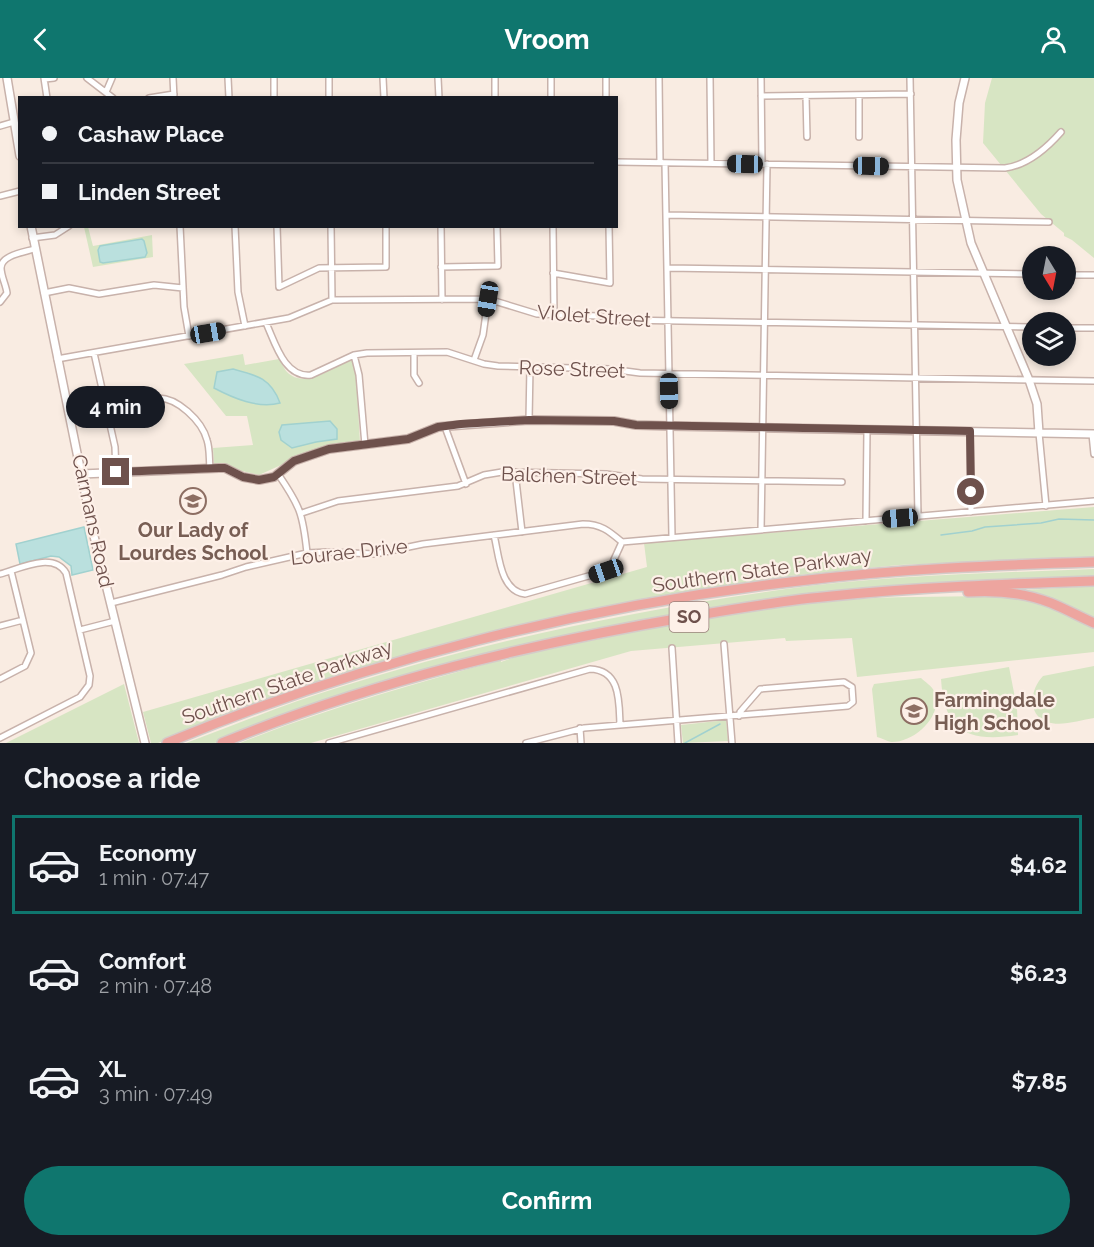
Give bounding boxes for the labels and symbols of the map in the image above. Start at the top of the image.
car [727,155,763,173]
car [853,157,889,175]
north arrow [1022,246,1076,300]
car [476,280,500,318]
street label: Violet Street [536,300,652,332]
car [189,321,227,345]
street label: Rose Street [518,355,626,383]
car [660,373,678,409]
callout: 4 min [66,385,166,427]
street label: Carmans Road [67,452,119,590]
route end [102,458,129,485]
street label: Balchen Street [500,462,638,490]
route start [957,478,984,505]
school or university icon: Our Lady of Lourdes School [178,486,208,516]
car [881,507,919,529]
place label: Our Lady of Lourdes School [118,518,268,565]
street label: Lourae Drive [289,534,409,570]
street label: Southern State Parkway [651,543,873,597]
car [586,557,626,585]
road number: SO [670,602,708,632]
street label: Southern State Parkway [179,635,395,729]
place label: Farmingdale High School [934,688,1055,735]
school or university icon: Farmingdale High School [899,696,929,726]

